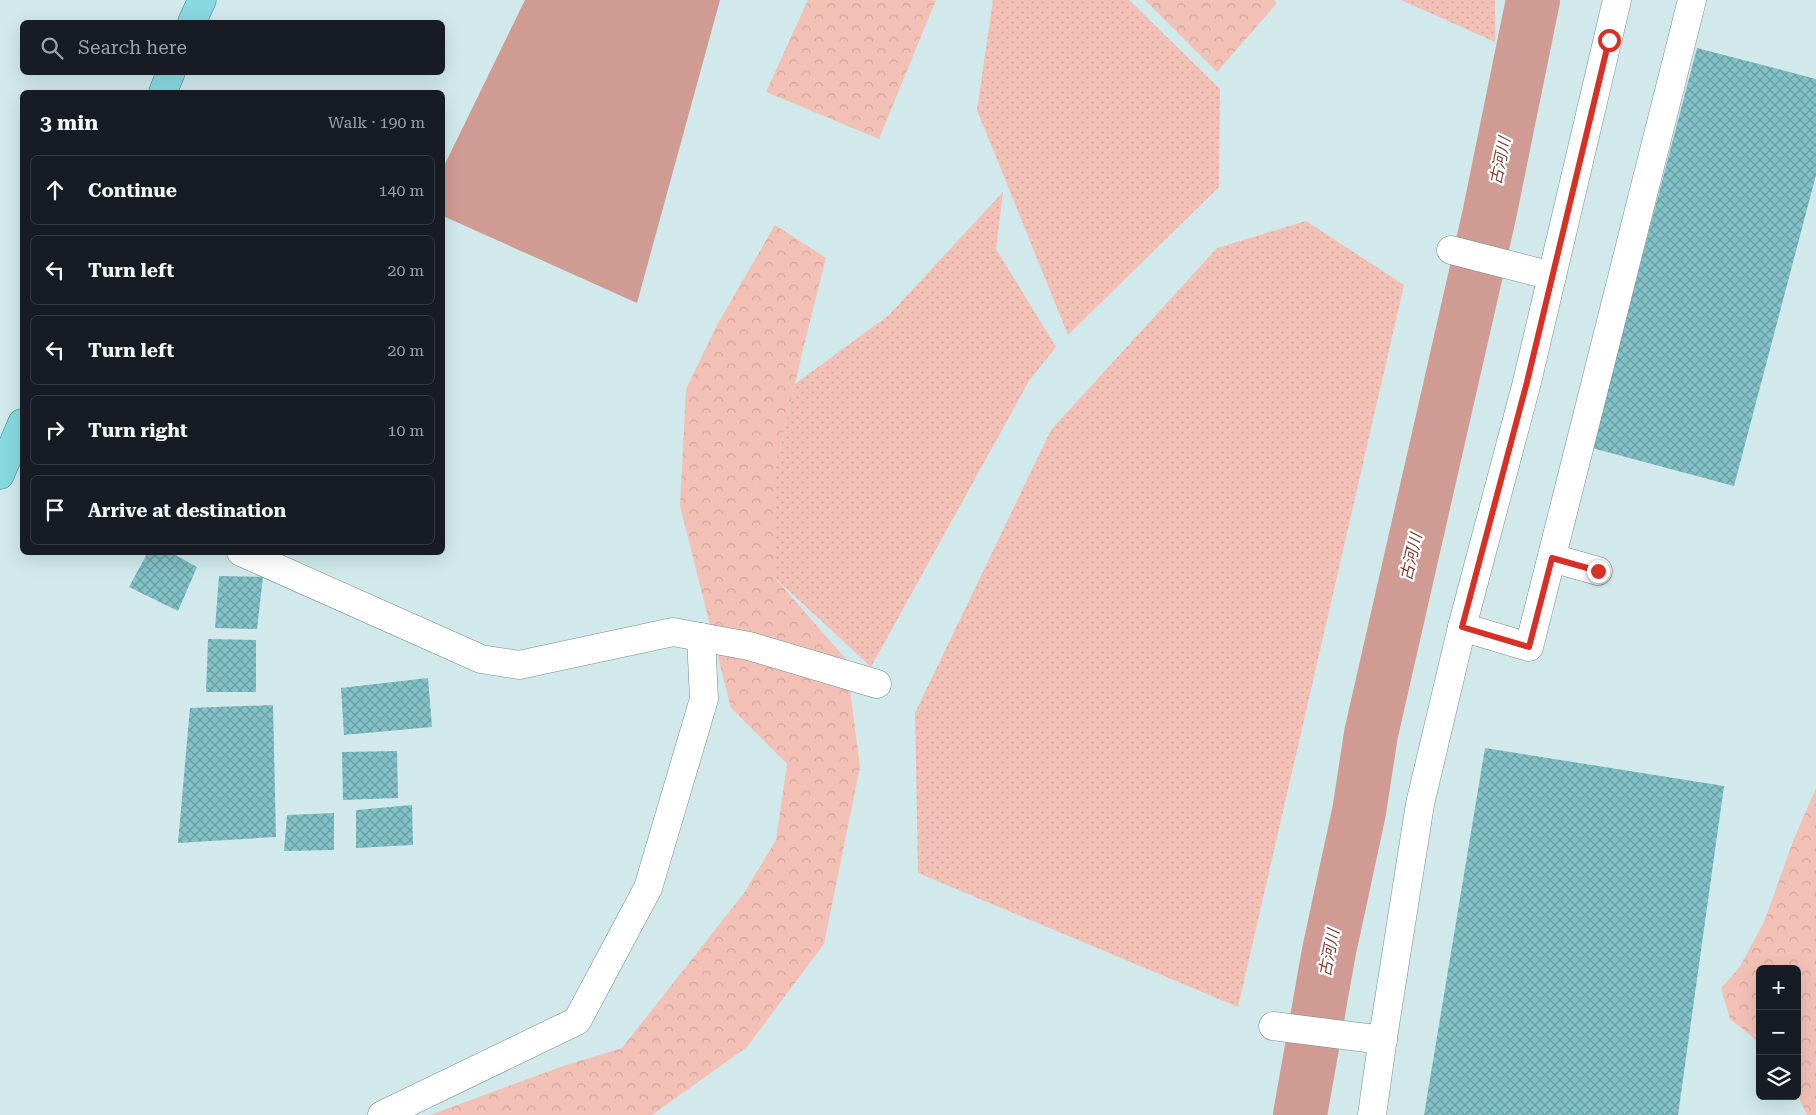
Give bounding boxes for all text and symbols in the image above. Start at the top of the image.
search box [20,20,445,75]
route start [1598,29,1621,52]
icon: search [38,34,66,62]
text: Search here [78,36,187,59]
text: 3 min [40,111,98,135]
text: Walk · 190 m [328,113,425,132]
water label: 古河川 [1486,134,1515,186]
icon: ahead [41,176,69,204]
text: Continue [88,179,177,202]
text: 140 m [378,181,424,200]
icon: left [41,256,69,284]
text: Turn left [88,259,174,282]
text: 20 m [387,261,424,280]
icon: left [41,336,69,364]
text: Turn left [88,339,174,362]
text: 20 m [387,341,424,360]
icon: right [41,416,69,444]
text: Turn right [88,419,188,442]
text: 10 m [387,421,424,440]
icon: arrive [41,496,69,524]
text: Arrive at destination [88,499,286,522]
water label: 古河川 [1396,530,1426,583]
route end [1587,560,1610,583]
water label: 古河川 [1315,926,1343,978]
map controls [1756,965,1801,1100]
button: + [1756,965,1801,1010]
button: − [1756,1010,1801,1055]
button: layers [1756,1055,1801,1100]

